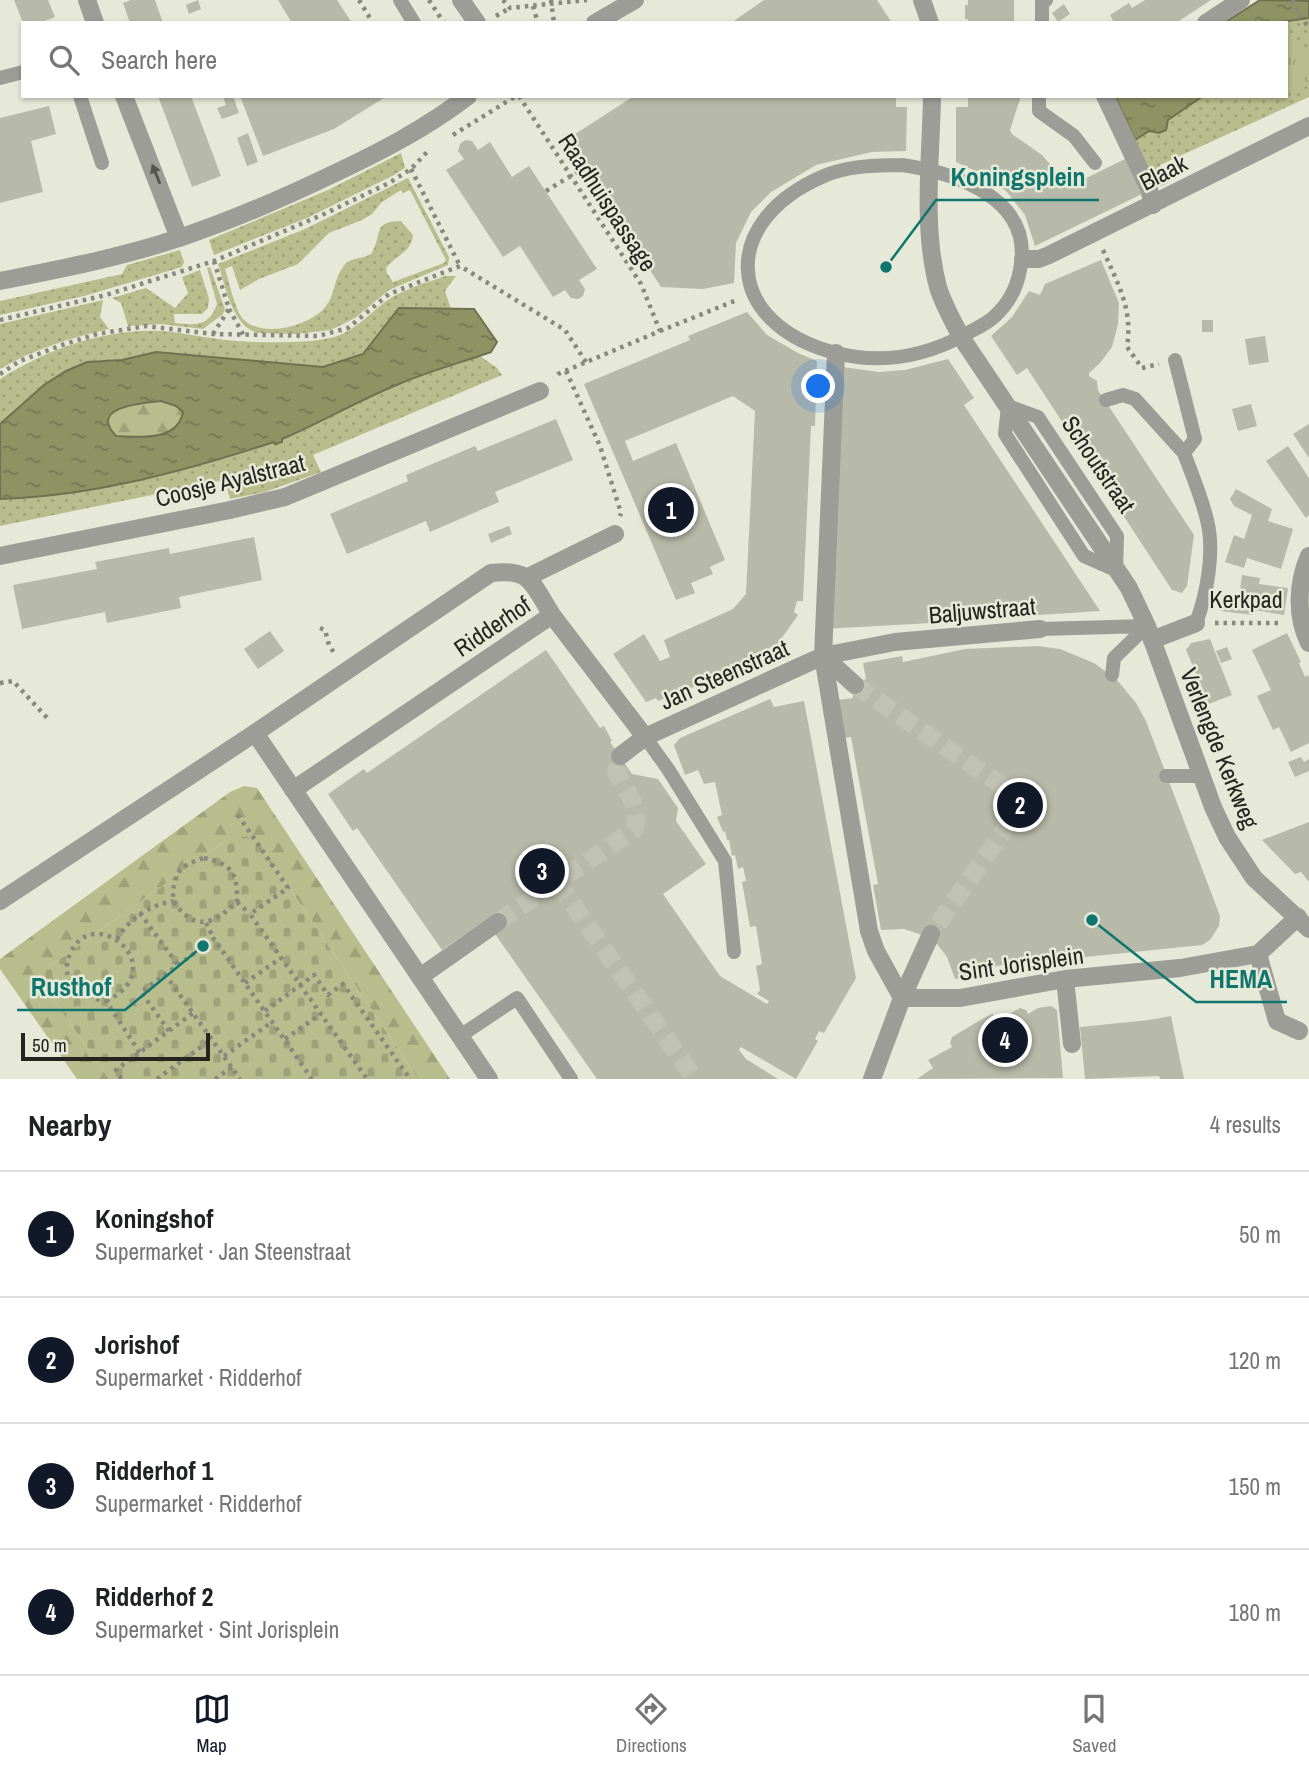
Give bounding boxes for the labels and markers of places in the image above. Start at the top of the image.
callout: Koningsplein [936,153,1099,200]
pin: 1 [648,484,694,536]
pin: 2 [997,779,1043,831]
pin: 3 [519,845,565,897]
callout: HEMA [1196,955,1287,1002]
callout: Rusthof [17,963,125,1010]
pin: 4 [982,1014,1028,1066]

